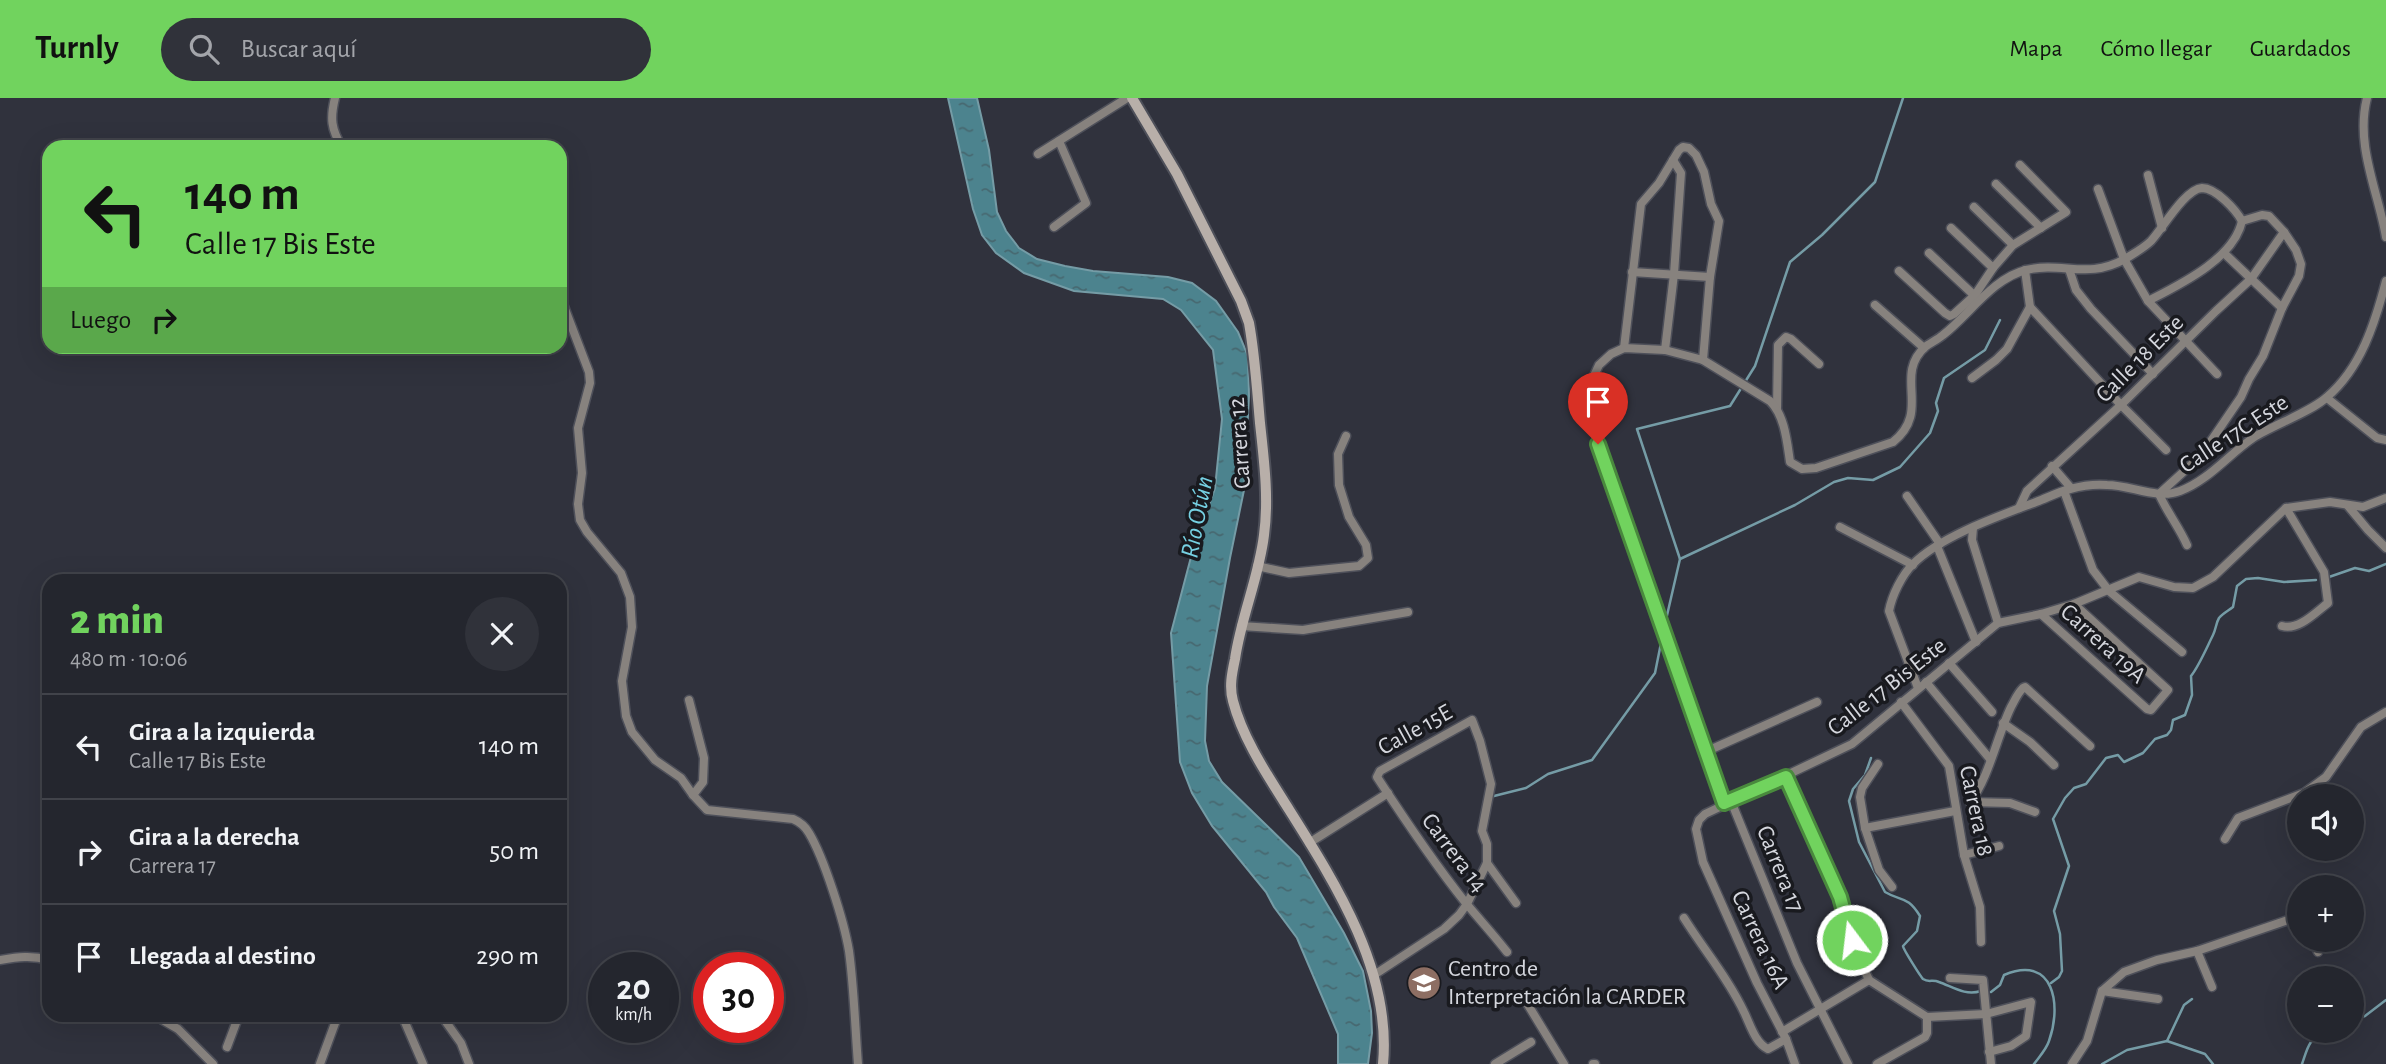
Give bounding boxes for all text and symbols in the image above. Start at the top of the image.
search box [161,18,651,81]
icon: search [185,30,223,68]
text: Turnly [35,32,119,65]
text: Buscar aquí [241,36,357,62]
text: Mapa [2009,37,2063,61]
text: Cómo llegar [2101,37,2212,61]
text: Guardados [2250,37,2351,61]
icon: left [70,168,161,259]
text: 140 m [185,170,300,219]
text: Calle 17 Bis Este [185,228,376,260]
icon: right [145,301,183,339]
text: Luego [70,307,131,333]
street label: Calle 18 Este [2092,311,2188,407]
pin [1568,372,1628,444]
icon: arrive [1579,383,1617,421]
street label: Calle 17C Este [2175,390,2293,478]
street label: Carrera 12 [1225,396,1255,490]
water label: Río Otún [1176,474,1218,560]
button: close [465,597,539,671]
text: 2 min [70,599,164,641]
street label: Carrera 19A [2056,600,2150,688]
street label: Calle 17 Bis Este [1823,634,1951,740]
text: 480 m · 10:06 [70,648,187,671]
street label: Calle 15E [1374,700,1456,760]
text: Gira a la izquierda [129,719,315,745]
icon: left [70,728,108,766]
text: 140 m [479,733,539,759]
text: Calle 17 Bis Este [129,750,266,773]
street label: Carrera 18 [1955,763,1997,859]
map controls [2287,784,2364,1043]
button: sound [2287,784,2364,861]
street label: Carrera 14 [1417,809,1491,897]
street label: Carrera 17 [1752,822,1808,916]
text: Gira a la derecha [129,824,300,850]
icon: right [70,833,108,871]
text: 50 m [489,838,539,864]
text: Carrera 17 [129,855,216,878]
button: + [2287,875,2364,952]
street label: Carrera 16A [1727,887,1793,993]
position arrow [1815,903,1889,977]
icon: arrive [70,938,108,976]
text: Llegada al destino [129,943,316,969]
text: 290 m [476,943,539,969]
speed limit sign: 30 [693,952,784,1043]
place label: Centro de Interpretación la CARDER [1448,957,1686,1009]
school or university icon: Centro de Interpretación la CARDER [1405,964,1443,1002]
button: − [2287,966,2364,1043]
text: 20 [616,971,651,1006]
text: km/h [615,1006,652,1024]

